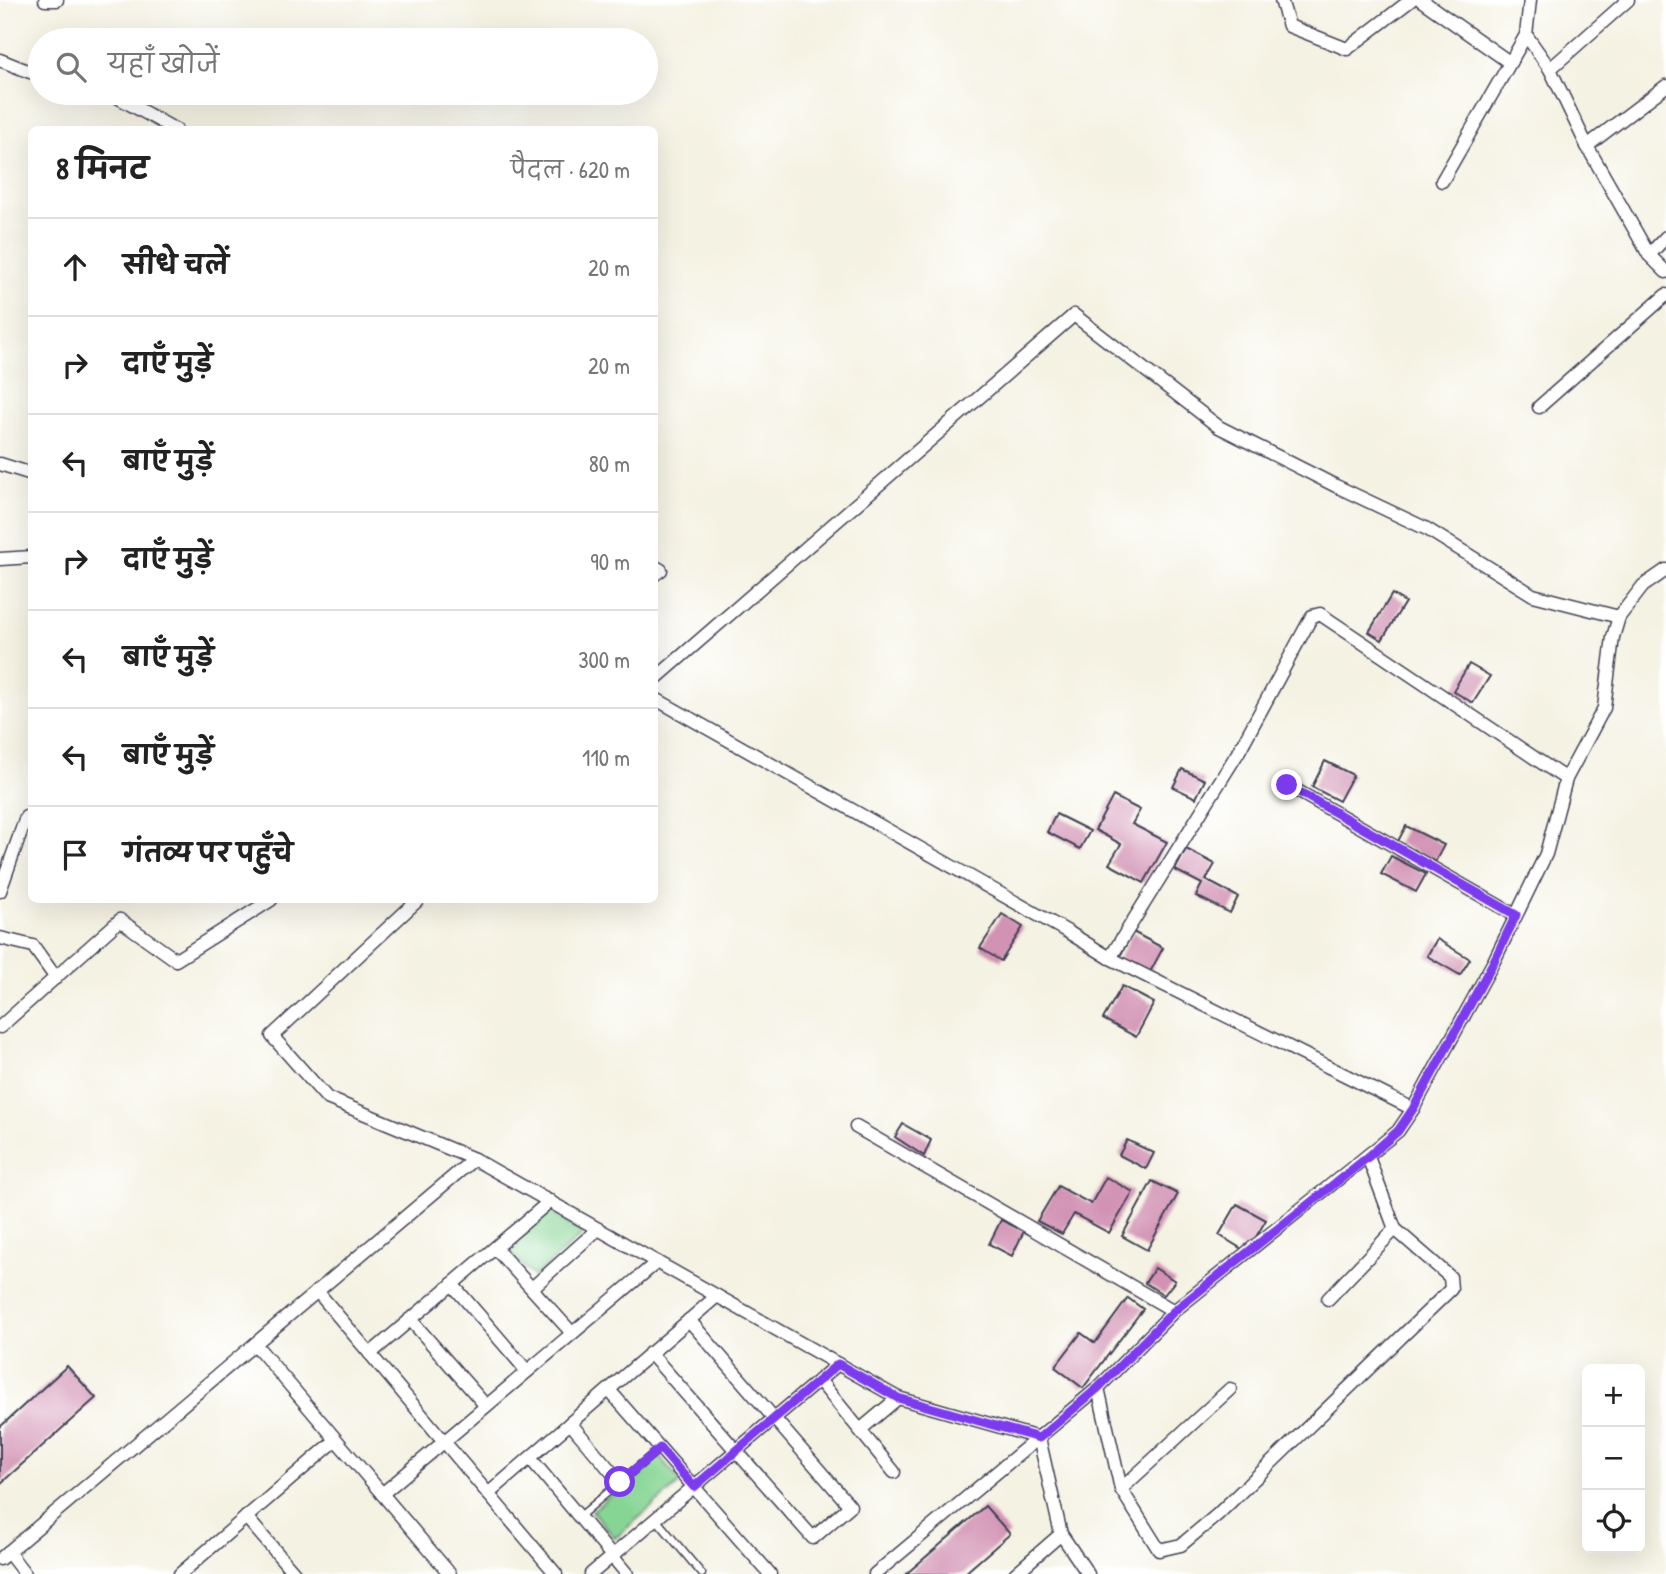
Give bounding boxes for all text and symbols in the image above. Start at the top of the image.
search box [28,28,658,105]
text: यहाँ खोजें [108,46,219,81]
icon: search [52,48,90,86]
text: 8 मिनट [56,148,149,188]
text: पैदल · 620 m [510,154,630,185]
text: सीधे चलें [123,247,229,282]
icon: ahead [56,248,94,286]
text: 20 m [588,252,630,283]
text: दाएँ मुड़ें [123,345,213,380]
icon: right [56,346,94,384]
text: 20 m [588,350,630,381]
text: बाएँ मुड़ें [123,443,214,478]
icon: left [56,444,94,482]
text: 80 m [589,448,630,479]
text: दाएँ मुड़ें [123,541,213,576]
icon: right [56,542,94,580]
text: 90 m [590,546,630,577]
text: बाएँ मुड़ें [123,639,214,674]
icon: left [56,640,94,678]
text: 300 m [578,644,630,675]
text: बाएँ मुड़ें [123,737,214,772]
icon: left [56,738,94,776]
text: 110 m [582,742,630,773]
route end [1271,769,1302,800]
text: गंतव्य पर पहुँचे [123,835,293,870]
icon: arrive [56,836,94,874]
map controls [1582,1364,1645,1553]
button: + [1582,1364,1645,1427]
button: − [1582,1427,1645,1490]
route start [604,1466,635,1497]
button: locate [1582,1490,1645,1553]

